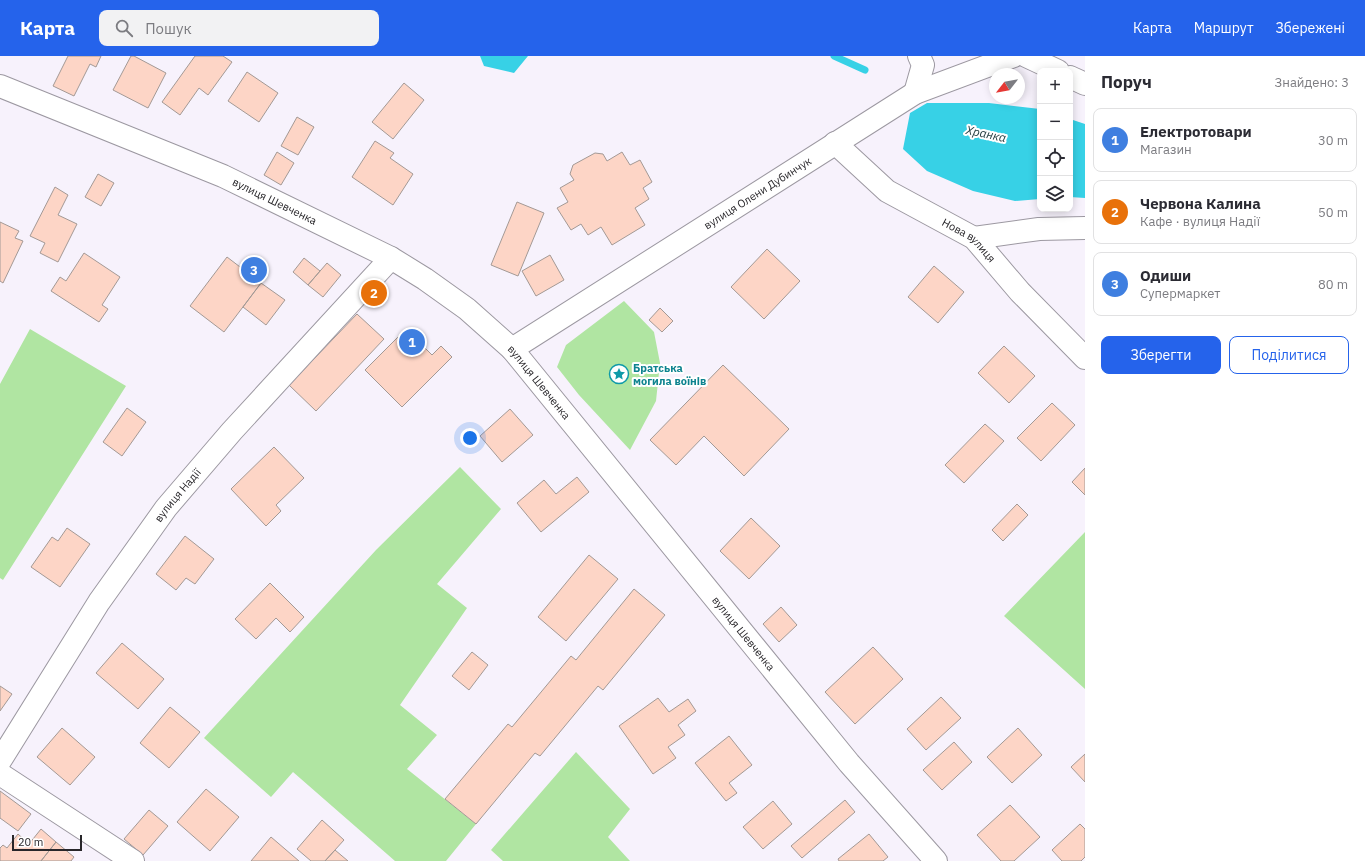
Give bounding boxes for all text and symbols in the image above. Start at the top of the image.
search box [99,10,379,46]
text: Карта [20,16,75,40]
icon: search [113,17,135,39]
text: Пошук [145,19,192,38]
text: Карта [1133,19,1172,37]
text: Маршрут [1194,19,1254,37]
text: Збережені [1276,19,1345,37]
north arrow [989,68,1025,104]
map controls [1037,68,1073,212]
button: + [1037,68,1073,104]
text: Поруч [1101,71,1152,93]
text: Знайдено: 3 [1275,74,1349,91]
button: − [1037,104,1073,140]
water label: Хранка [964,122,1008,145]
text: Електротовари [1140,122,1252,141]
text: 1 [1111,132,1119,149]
text: 30 m [1318,132,1348,149]
button: locate [1037,140,1073,176]
text: Магазин [1140,141,1192,158]
street label: вулиця Олени Дубинчук [701,154,814,232]
street label: вулиця Шевченка [230,175,319,228]
button: layers [1037,176,1073,212]
text: Червона Калина [1140,194,1261,213]
text: 2 [1111,204,1119,221]
text: 50 m [1318,204,1348,221]
text: Кафе · вулиця Надії [1140,213,1260,230]
street label: Нова вулиця [940,215,999,265]
pin: 3 [241,255,267,285]
text: Одиши [1140,266,1191,285]
text: 3 [1111,276,1119,293]
text: 80 m [1318,276,1348,293]
pin: 2 [361,278,387,308]
text: Супермаркет [1140,285,1220,302]
pin: 1 [399,327,425,357]
button: Зберегти [1101,336,1221,374]
button: Поділитися [1229,336,1349,374]
street label: вулиця Шевченка [505,342,574,422]
place label: Братська могила воїнів [633,361,706,388]
place icon: Братська могила воїнів [608,363,630,385]
your location [460,428,480,448]
street label: вулиця Надії [151,465,204,525]
street label: вулиця Шевченка [709,593,778,674]
scale bar [12,833,82,852]
text: 20 m [18,835,43,849]

